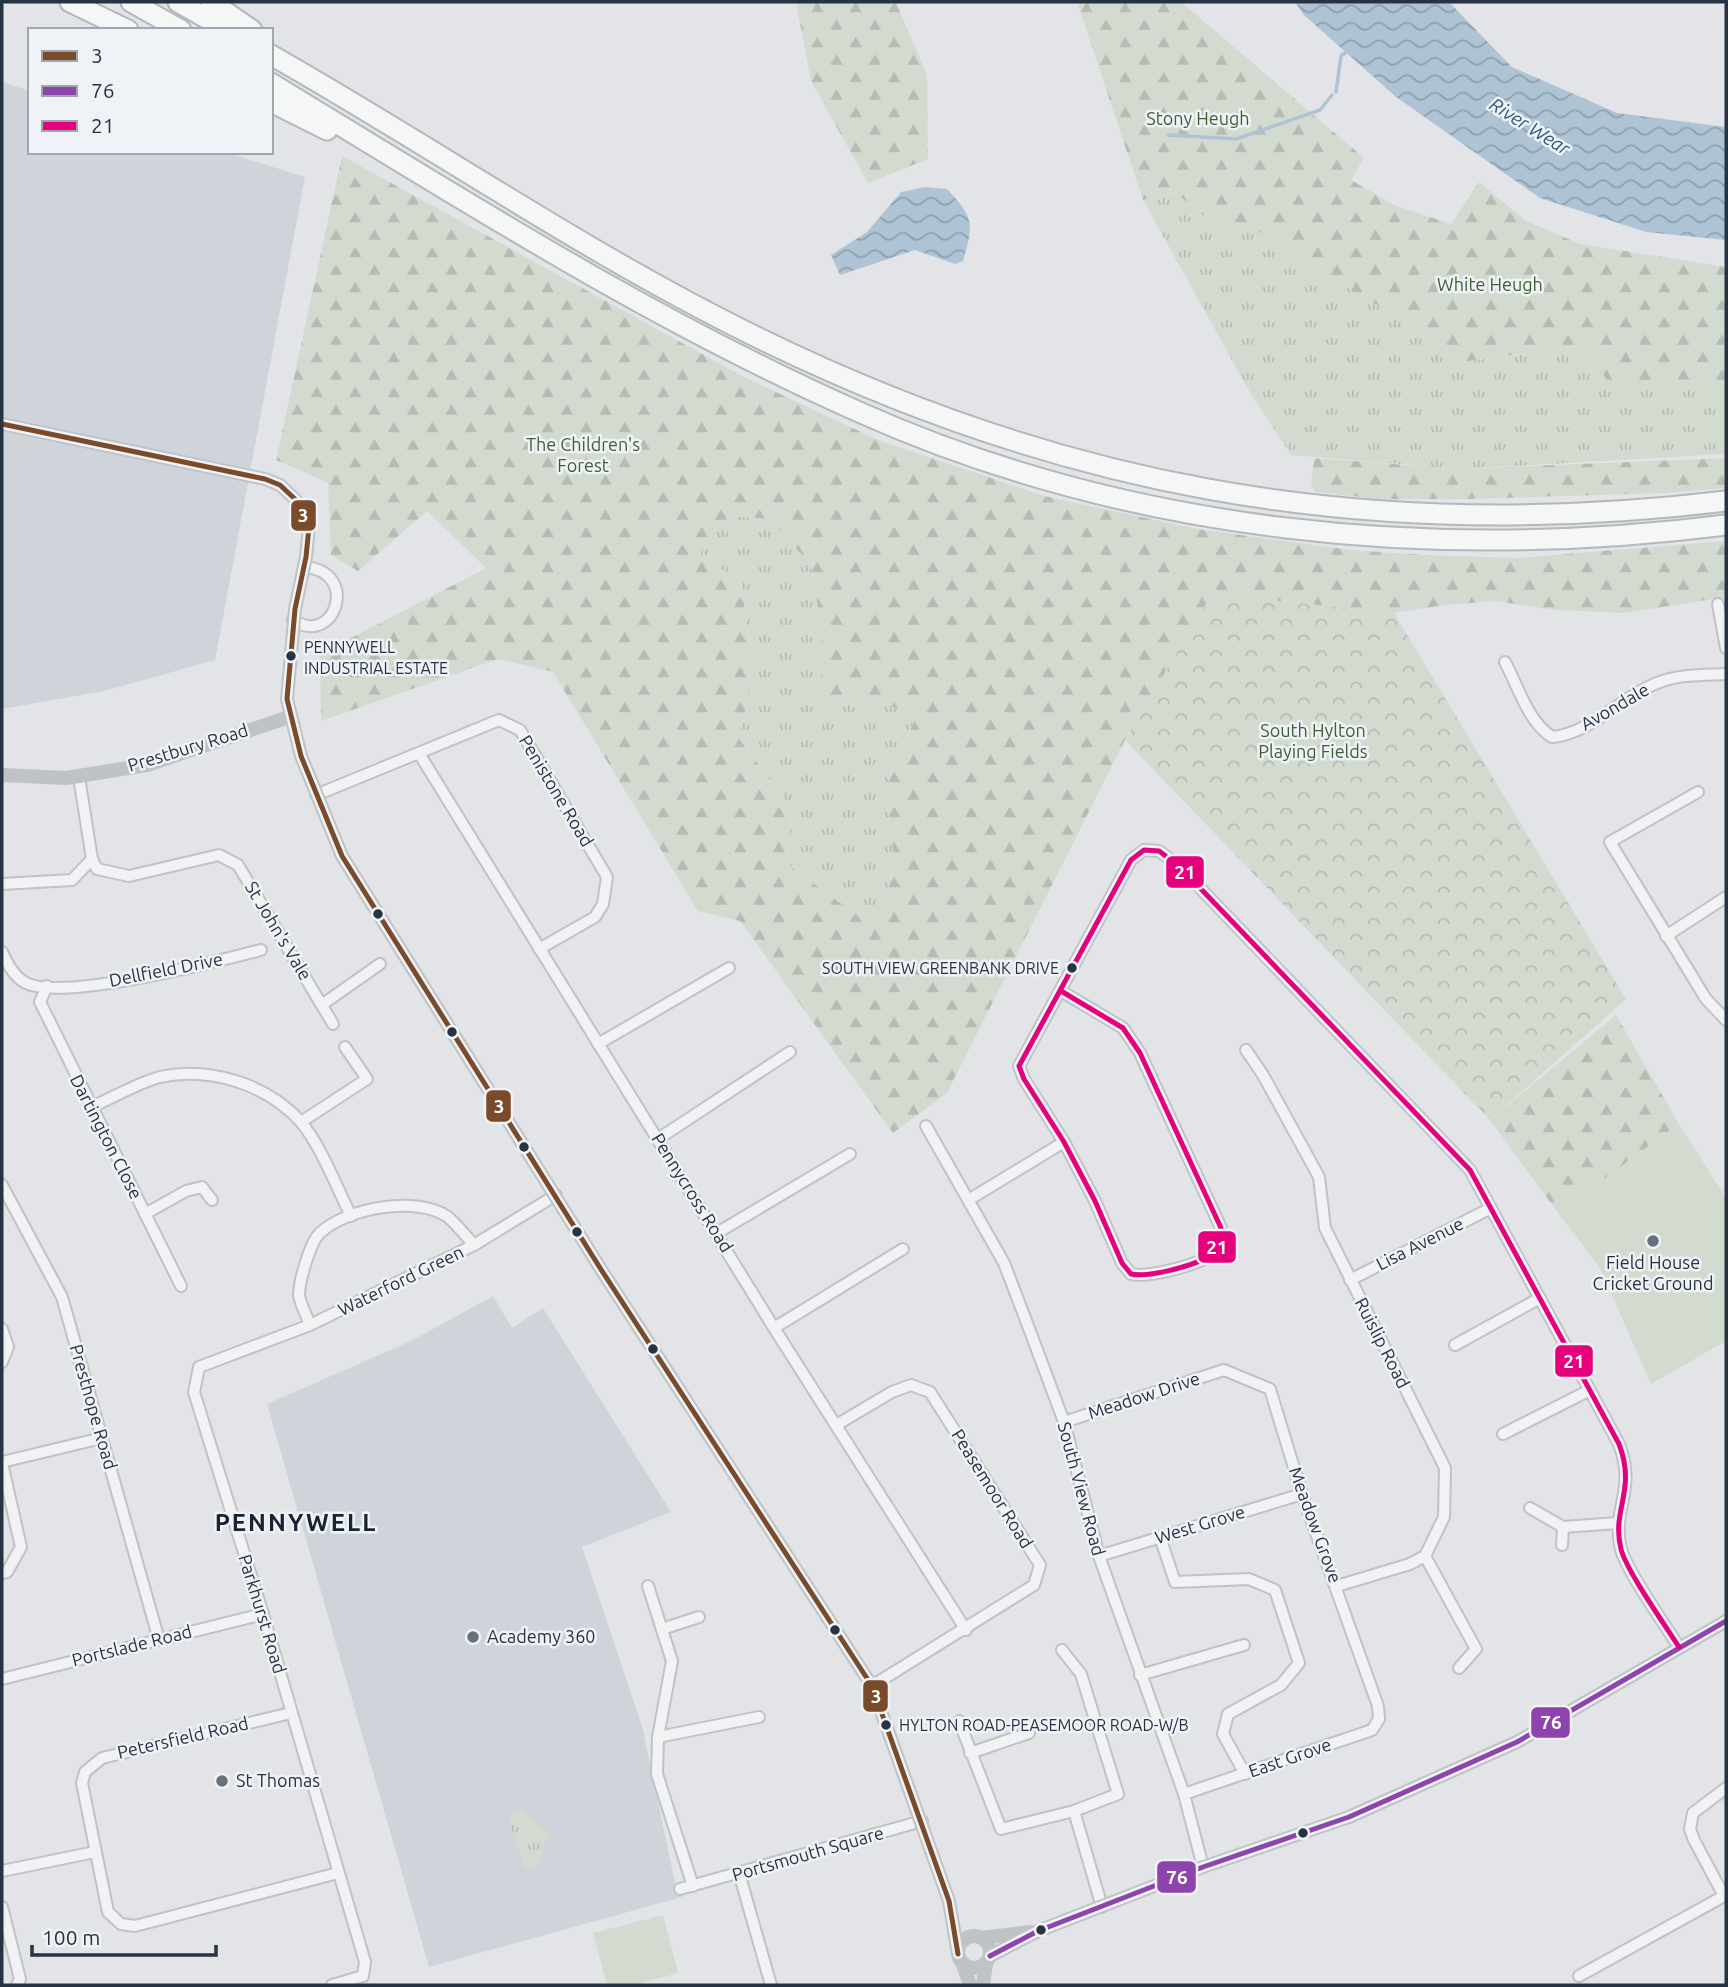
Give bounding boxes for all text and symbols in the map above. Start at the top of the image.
legend [28,28,273,154]
text: 3 [91,43,103,67]
text: 76 [91,78,115,102]
water label: River Wear [1486,93,1575,160]
park label: Stony Heugh [1146,108,1250,128]
text: 21 [91,113,115,137]
park label: White Heugh [1437,274,1543,294]
park label: The Children's Forest [526,434,640,475]
line badge: 3 [290,499,317,532]
text: 3 [298,504,308,526]
place label: PENNYWELL INDUSTRIAL ESTATE [304,638,448,677]
marker: PENNYWELL INDUSTRIAL ESTATE [284,649,298,663]
street label: Avondale [1577,679,1652,734]
street label: Prestbury Road [125,719,250,775]
park label: South Hylton Playing Fields [1258,720,1368,761]
street label: Penistone Road [516,731,598,850]
line badge: 21 [1165,855,1205,889]
text: 21 [1174,861,1196,883]
street label: St John's Vale [242,878,316,983]
unlabelled marker [371,907,385,921]
street label: Dellfield Drive [107,948,224,990]
place label: SOUTH VIEW GREENBANK DRIVE [822,959,1059,977]
marker: SOUTH VIEW GREENBANK DRIVE [1065,961,1079,975]
unlabelled marker [445,1025,459,1039]
street label: Dartington Close [67,1071,147,1202]
line badge: 3 [485,1089,512,1123]
text: 3 [494,1095,504,1117]
street label: Pennycross Road [648,1129,737,1256]
unlabelled marker [517,1140,531,1154]
street label: Lisa Avenue [1373,1213,1467,1274]
unlabelled marker [570,1225,584,1239]
line badge: 21 [1197,1230,1237,1264]
marker: Field House Cricket Ground [1645,1233,1661,1249]
text: 21 [1206,1236,1228,1258]
street label: Waterford Green [335,1241,467,1319]
place label: Field House Cricket Ground [1593,1252,1713,1293]
street label: Ruislip Road [1352,1294,1414,1391]
street label: Presthope Road [67,1342,121,1472]
unlabelled marker [646,1342,660,1356]
line badge: 21 [1554,1344,1594,1378]
text: 21 [1563,1350,1585,1372]
street label: Meadow Drive [1085,1368,1202,1423]
street label: South View Road [1054,1420,1109,1558]
street label: Peasemoor Road [948,1425,1037,1552]
street label: Meadow Grove [1286,1464,1346,1585]
street label: West Grove [1152,1501,1247,1547]
district label: PENNYWELL [215,1509,377,1536]
street label: Parkhurst Road [235,1552,291,1676]
street label: Portslade Road [70,1620,194,1670]
unlabelled marker [828,1623,842,1637]
place label: Academy 360 [487,1626,596,1646]
marker: Academy 360 [465,1629,481,1645]
line badge: 3 [862,1679,889,1713]
text: 3 [871,1685,881,1707]
line badge: 76 [1530,1706,1571,1739]
text: 76 [1540,1711,1562,1733]
street label: Petersfield Road [115,1712,250,1762]
place label: HYLTON ROAD-PEASEMOOR ROAD-W/B [899,1716,1189,1734]
marker: HYLTON ROAD-PEASEMOOR ROAD-W/B [879,1718,893,1732]
street label: East Grove [1246,1734,1334,1781]
place label: St Thomas [236,1770,320,1790]
marker: St Thomas [214,1773,230,1789]
street label: Portsmouth Square [730,1822,886,1884]
unlabelled marker [1296,1826,1310,1840]
line badge: 76 [1156,1860,1197,1894]
text: 76 [1166,1866,1188,1888]
scale bar [32,1913,215,1957]
unlabelled marker [1034,1923,1048,1937]
text: 100 m [42,1925,100,1949]

